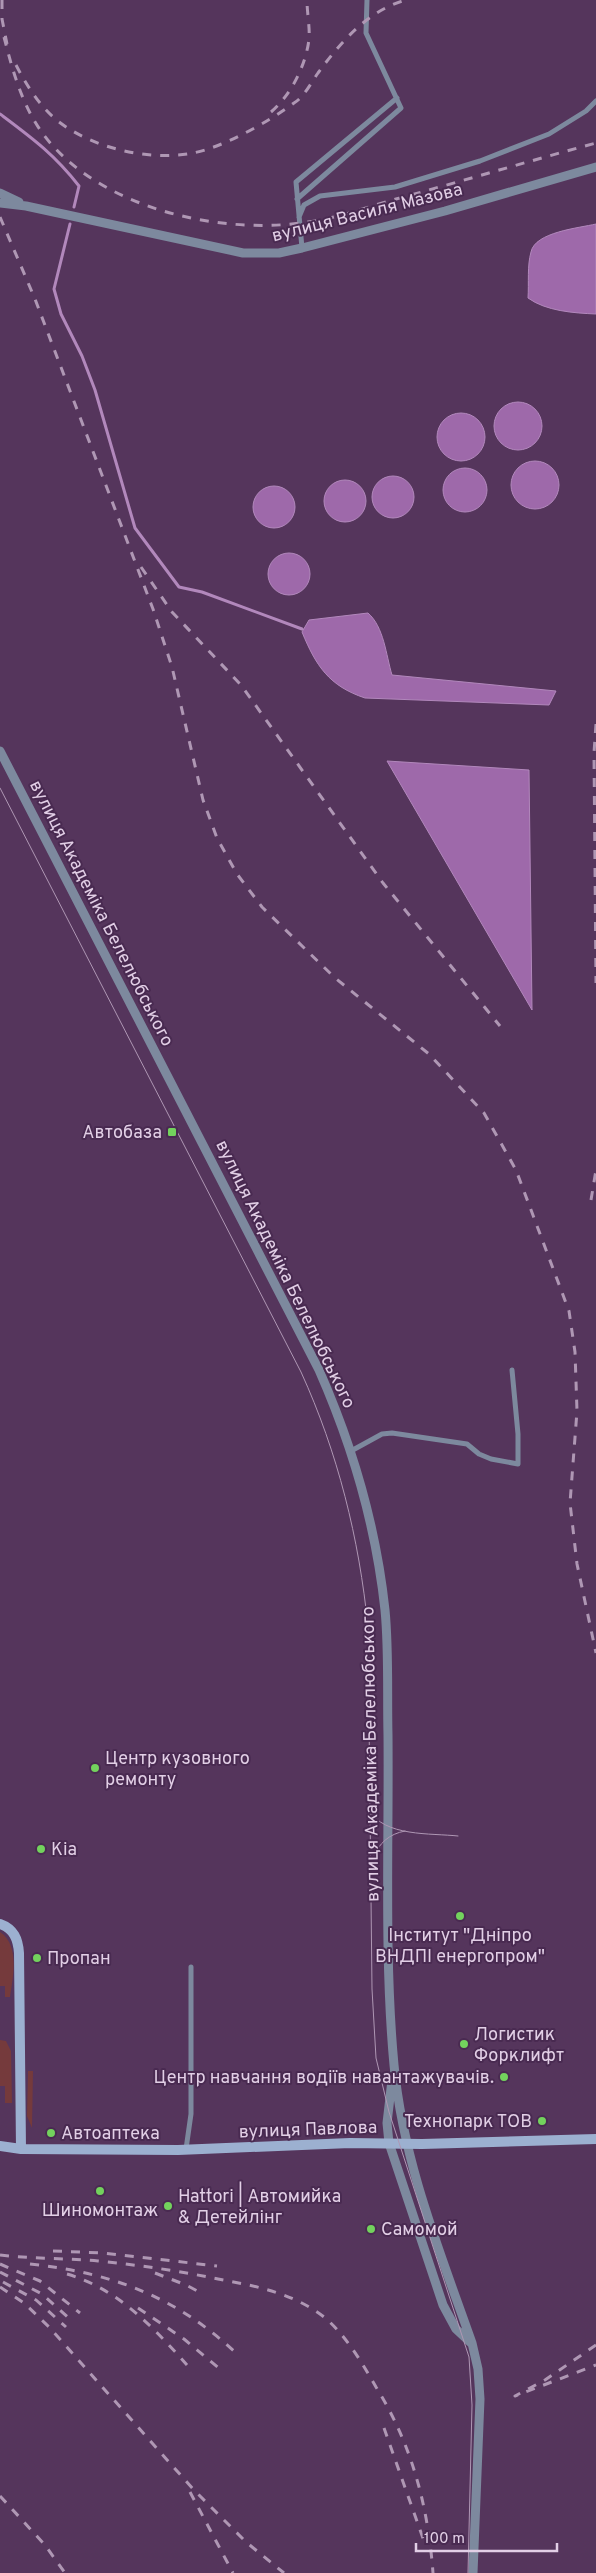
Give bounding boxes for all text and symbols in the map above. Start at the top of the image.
street label: вулиця Василя Мазова [270,179,465,248]
street label: вулиця Академіка Белелюбського [23,777,178,1051]
place label: Автобаза [82,1122,162,1145]
marker: Автобаза [166,1126,178,1138]
street label: вулиця Академіка Белелюбського [210,1137,360,1413]
street label: вулиця Академіка Белелюбського [357,1606,386,1902]
place label: Центр кузовного ремонту [105,1748,250,1792]
marker: Центр кузовного ремонту [89,1762,101,1774]
place label: Kia [51,1839,77,1862]
marker: Kia [35,1843,47,1855]
marker: Інститут "Дніпро ВНДПІ енергопром" [454,1910,466,1922]
place label: Інститут "Дніпро ВНДПІ енергопром" [375,1925,545,1969]
place label: Пропан [47,1948,111,1971]
marker: Пропан [31,1952,43,1964]
place label: Логистик Форклифт [474,2024,564,2068]
marker: Логистик Форклифт [458,2038,470,2050]
place label: Центр навчання водіїв навантажувачів. [154,2067,494,2090]
marker: Центр навчання водіїв навантажувачів. [498,2071,510,2083]
place label: Технопарк ТОВ [404,2111,532,2134]
marker: Технопарк ТОВ [536,2115,548,2127]
street label: вулиця Павлова [238,2117,378,2144]
place label: Автоаптека [61,2123,160,2146]
marker: Автоаптека [45,2127,57,2139]
place label: Hattori | Автомийка & Детейлінг [178,2181,341,2230]
marker: Шиномонтаж [94,2185,106,2197]
place label: Шиномонтаж [42,2200,158,2223]
marker: Hattori | Автомийка & Детейлінг [162,2200,174,2212]
place label: Самомой [381,2219,458,2242]
marker: Самомой [365,2223,377,2235]
scale bar [416,2520,557,2552]
text: 100 m [424,2530,465,2549]

